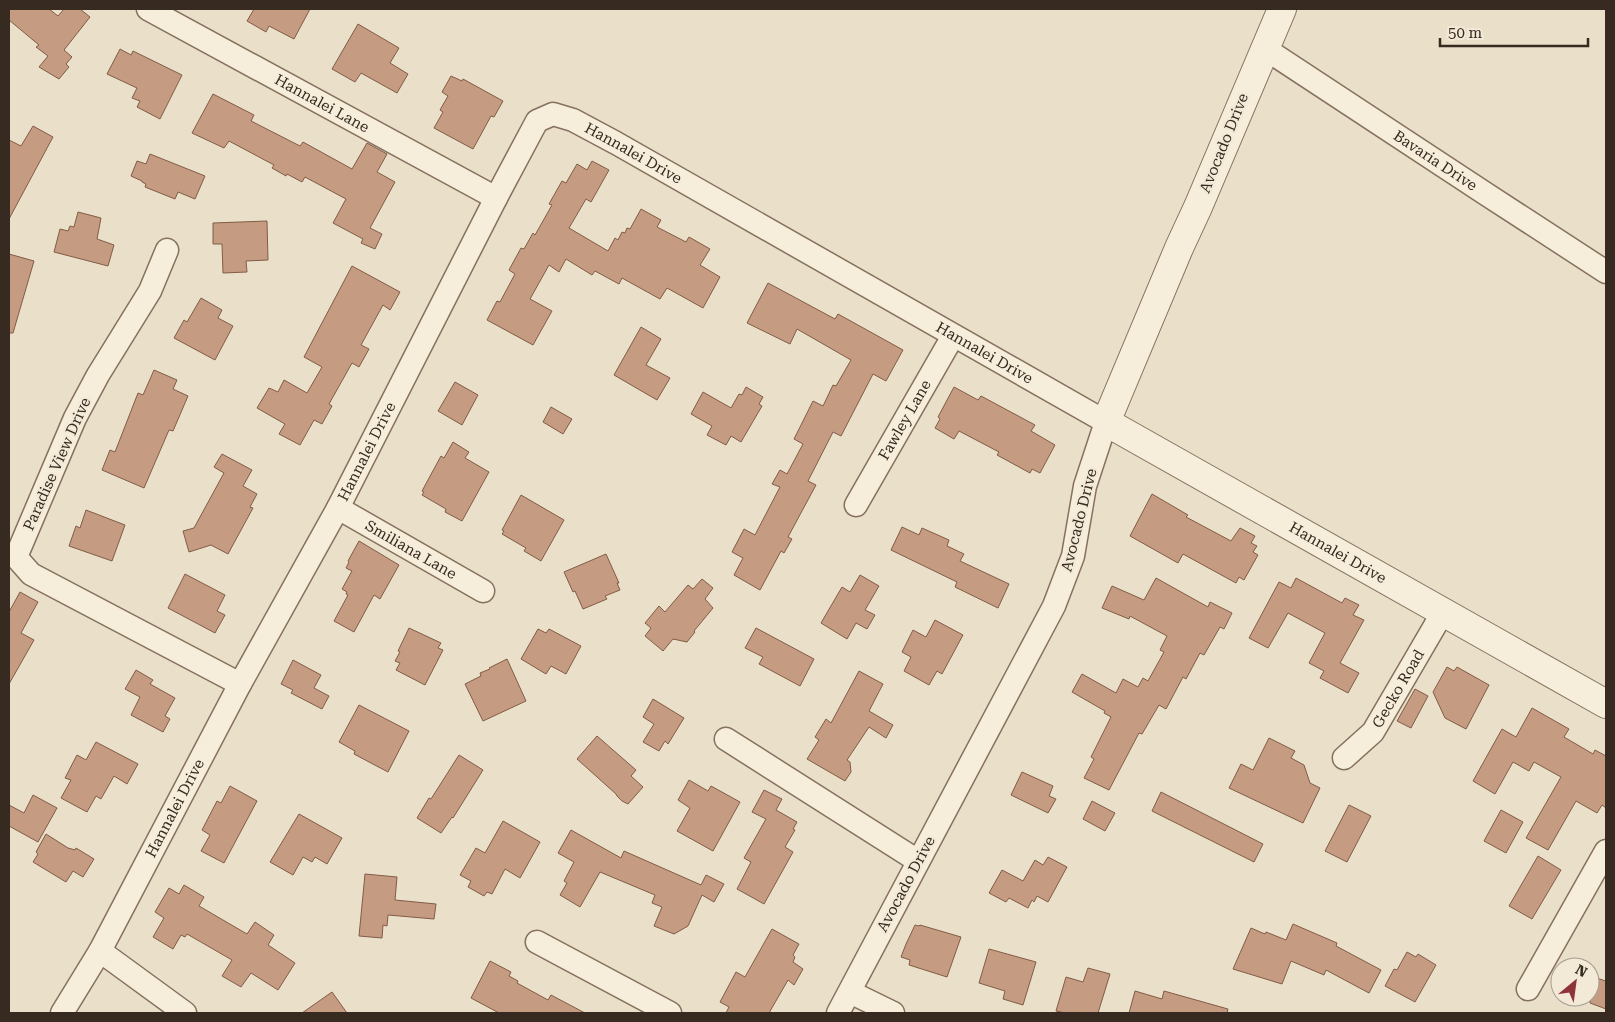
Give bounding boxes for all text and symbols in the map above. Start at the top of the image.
scale bar [1440,15,1588,47]
text: 50 m [1448,24,1483,42]
street label: Hannalei Lane [272,71,372,136]
street label: Avocado Drive [1196,91,1252,195]
street label: Hannalei Drive [582,119,685,188]
street label: Bavaria Drive [1390,127,1480,195]
street label: Hannalei Drive [933,318,1036,388]
street label: Fawley Lane [875,377,935,463]
street label: Paradise View Drive [20,395,94,533]
street label: Hannalei Drive [334,399,399,504]
street label: Avocado Drive [1057,467,1101,573]
street label: Smiliana Lane [362,516,460,583]
street label: Hannalei Drive [1286,518,1389,587]
street label: Gecko Road [1368,646,1428,731]
street label: Hannalei Drive [142,756,208,860]
street label: Avocado Drive [873,833,939,935]
north arrow [1550,957,1600,1007]
text: N [1573,961,1590,980]

